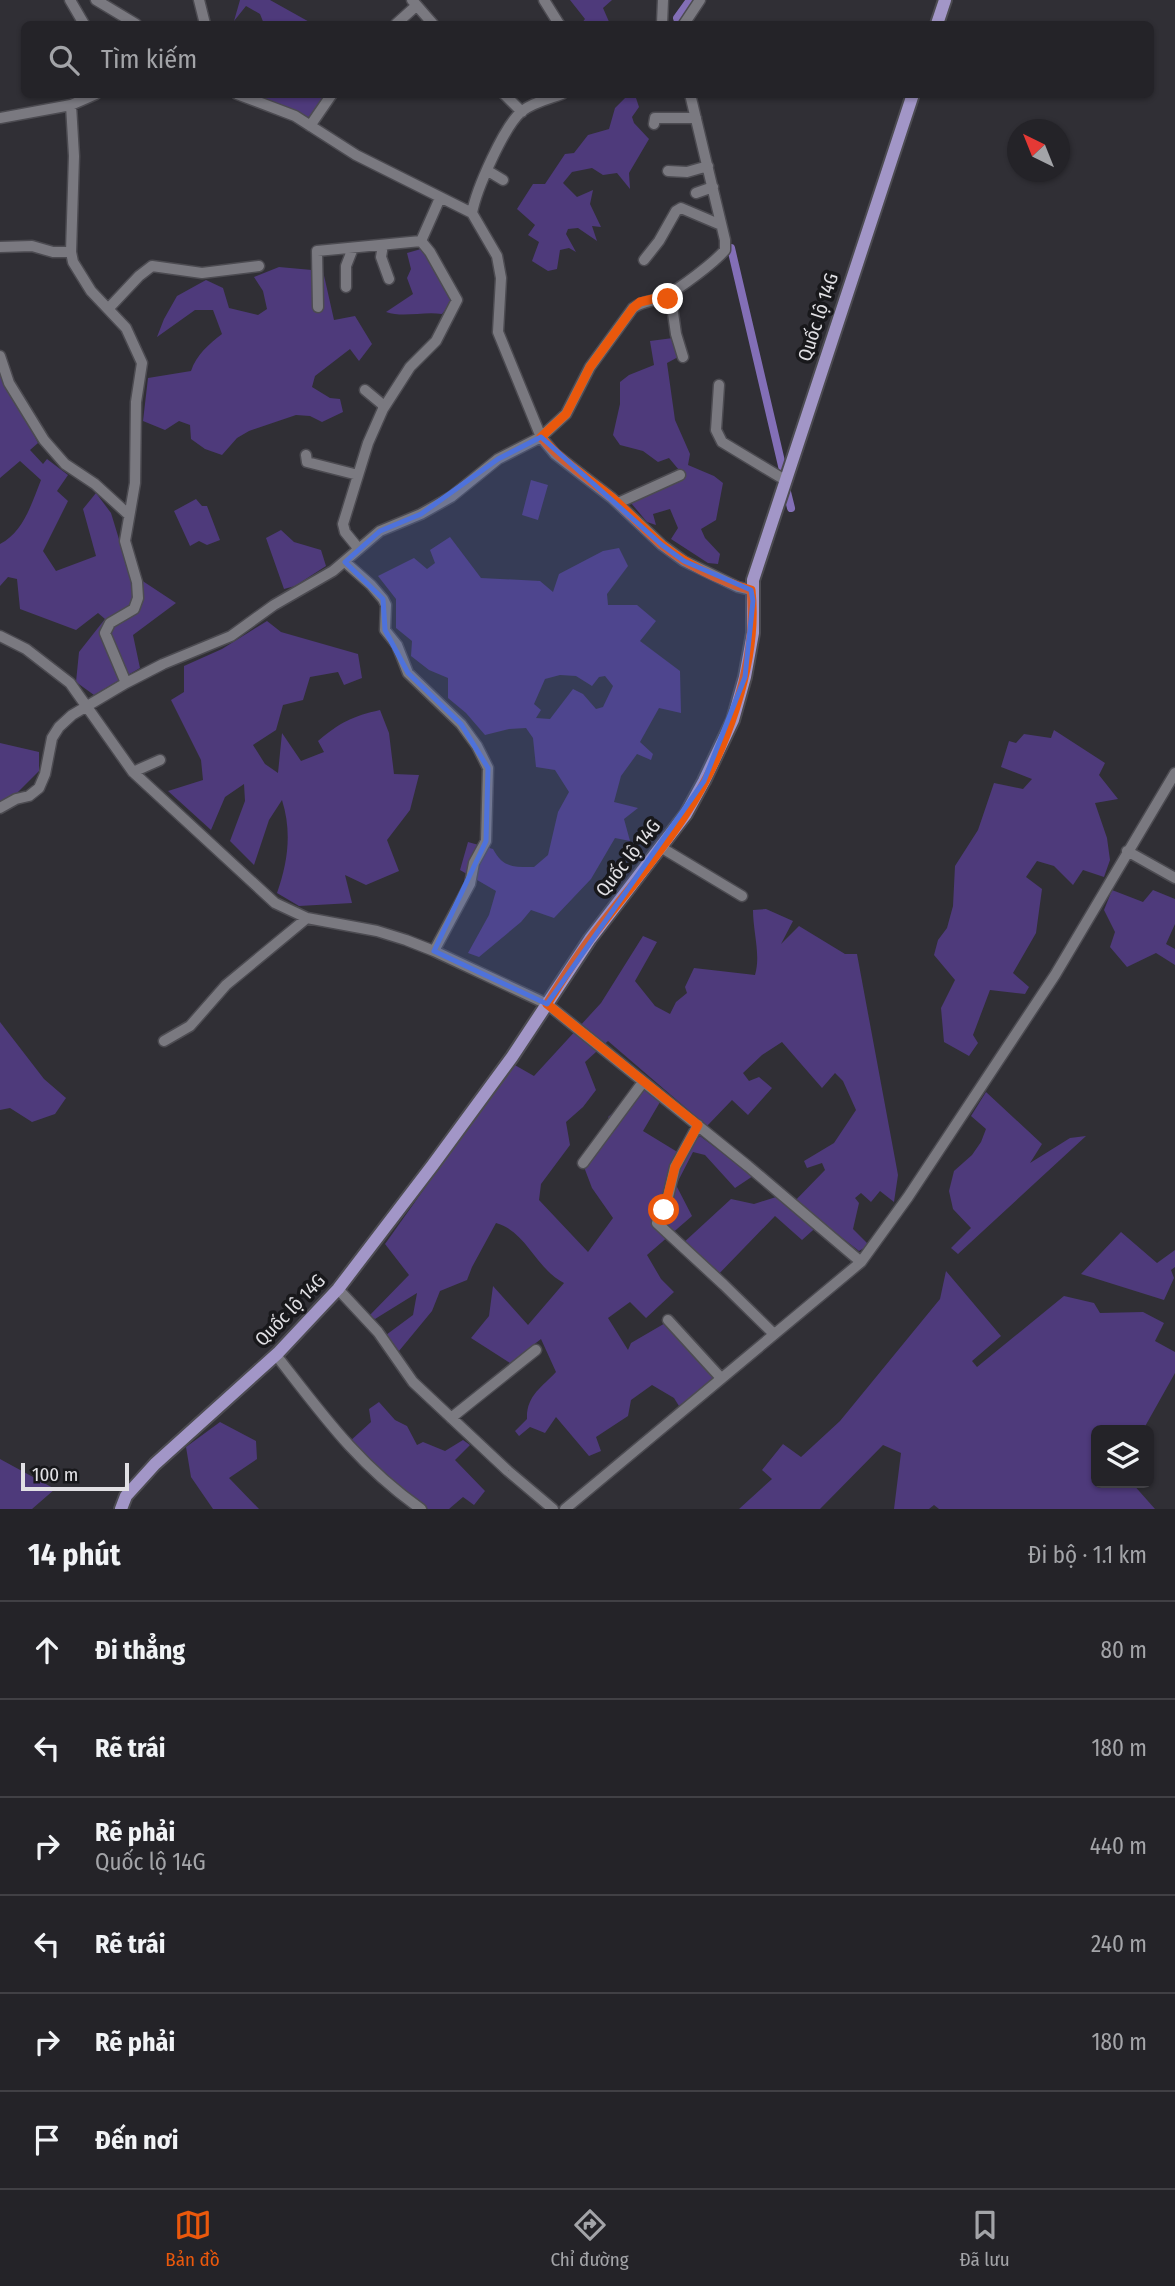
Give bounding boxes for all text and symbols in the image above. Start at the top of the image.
search box [21,21,1154,98]
icon: search [45,41,83,79]
text: Tìm kiếm [101,44,197,75]
north arrow [1007,119,1070,182]
street label: Quốc lộ 14G [793,270,843,364]
route end [652,283,683,314]
street label: Quốc lộ 14G [591,815,665,901]
route start [648,1194,679,1225]
street label: Quốc lộ 14G [250,1269,330,1351]
map controls [1091,1425,1154,1488]
button: layers [1091,1425,1154,1488]
scale bar [21,1460,130,1492]
text: 100 m [32,1463,78,1486]
text: 14 phút [28,1537,121,1573]
text: Đi bộ · 1.1 km [1028,1541,1147,1569]
icon: ahead [28,1631,66,1669]
text: Đi thẳng [95,1635,185,1666]
text: 80 m [1100,1636,1147,1664]
icon: left [28,1729,66,1767]
text: Rẽ trái [95,1733,165,1764]
text: 180 m [1091,1734,1147,1762]
text: Rẽ phải [95,1817,175,1848]
icon: right [28,1827,66,1865]
text: 440 m [1090,1832,1147,1860]
text: Quốc lộ 14G [95,1848,206,1876]
icon: left [28,1925,66,1963]
text: Rẽ trái [95,1929,165,1960]
text: 240 m [1091,1930,1147,1958]
icon: right [28,2023,66,2061]
text: Rẽ phải [95,2027,175,2058]
text: 180 m [1091,2028,1147,2056]
icon: arrive [28,2121,66,2159]
text: Đến nơi [95,2125,178,2156]
tab: Bản đồ [165,2206,220,2271]
tab: Chỉ đường [550,2206,629,2271]
tab: Đã lưu [959,2206,1010,2271]

